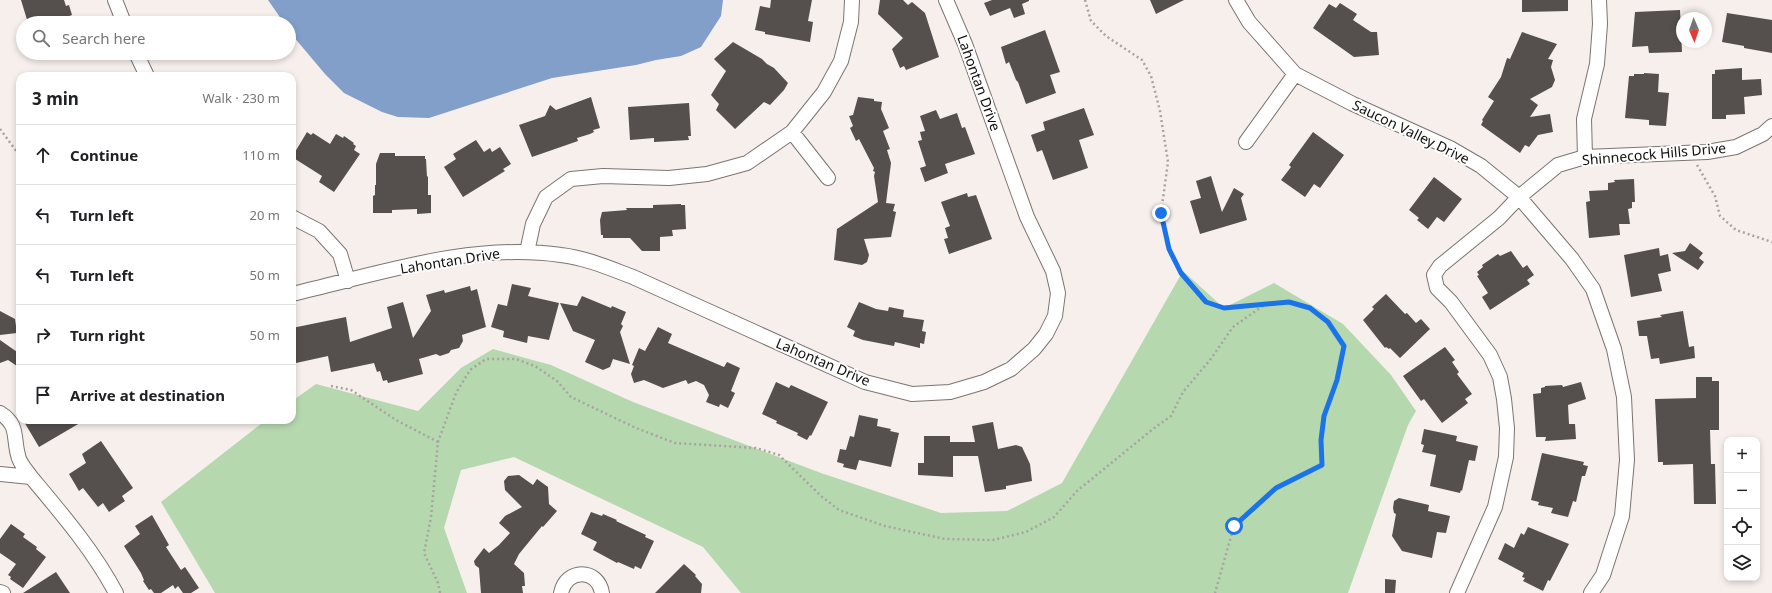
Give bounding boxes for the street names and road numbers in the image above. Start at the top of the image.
street label: Lahontan Drive [953,32,1006,134]
street label: Saucon Valley Drive [1350,95,1473,168]
street label: Shinnecock Hills Drive [1581,138,1727,169]
street label: Lahontan Drive [399,243,501,278]
street label: Lahontan Drive [773,333,873,390]

